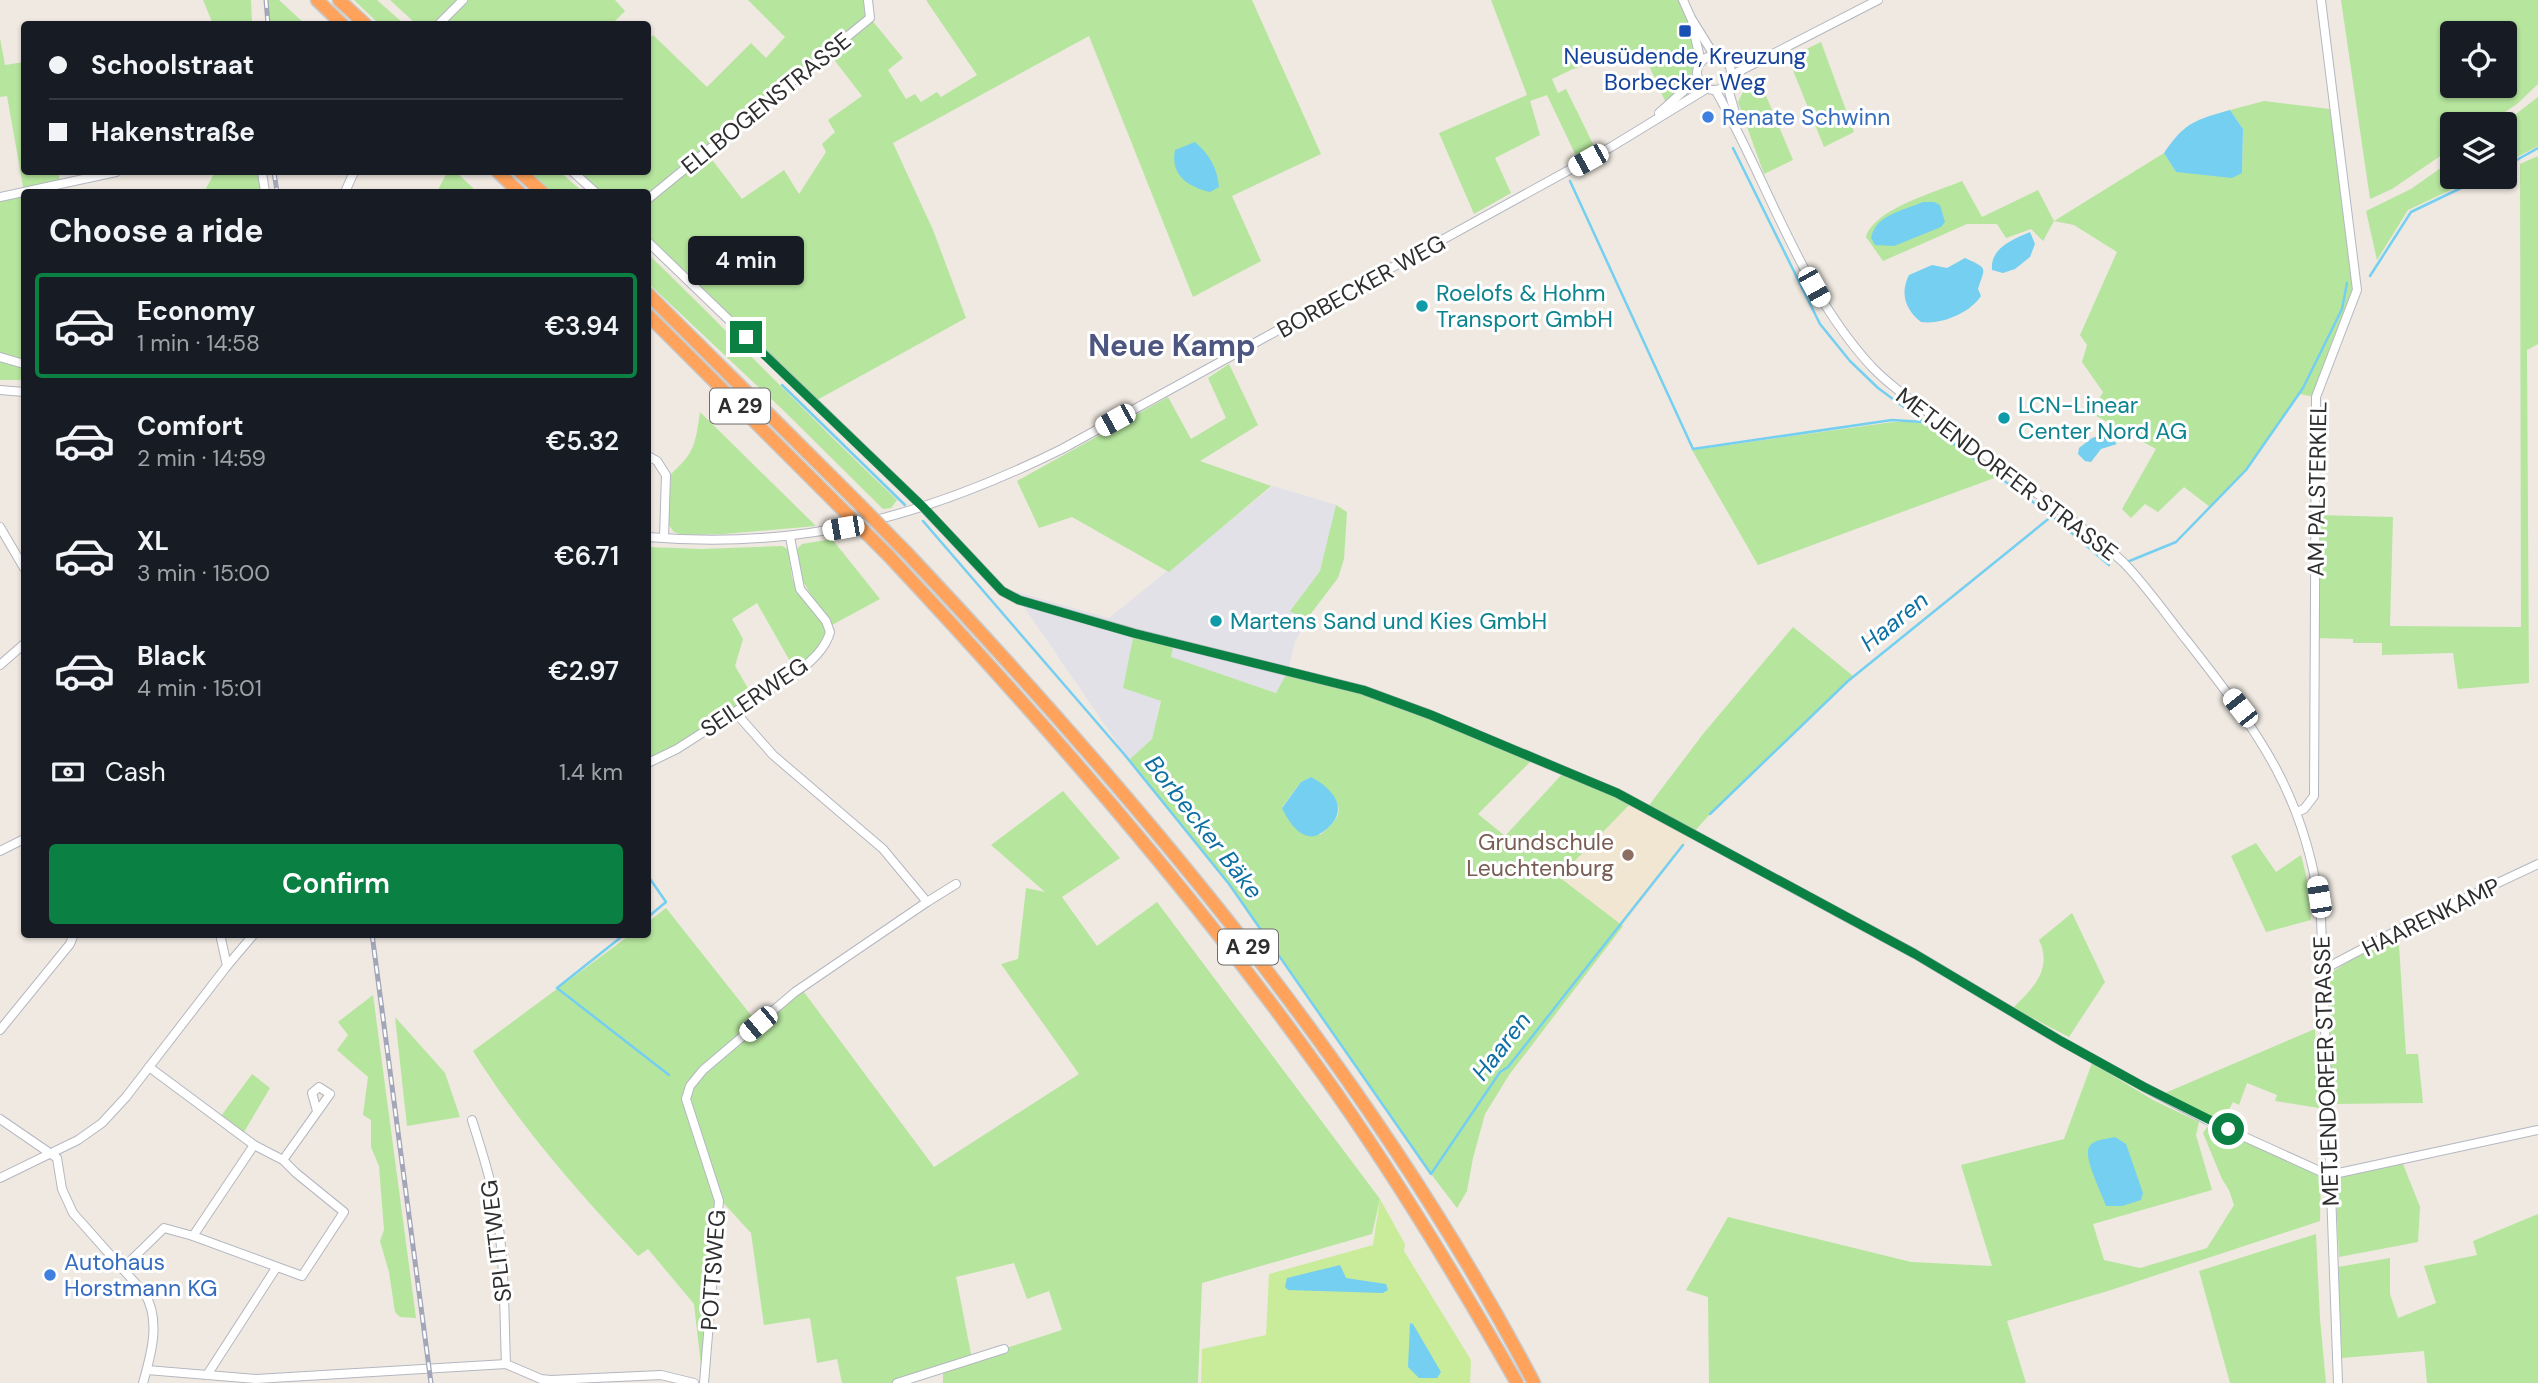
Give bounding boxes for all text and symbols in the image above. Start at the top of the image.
map controls [2440,21,2517,189]
button: locate [2440,21,2517,98]
marker: Neusüdende, Kreuzung Borbecker Weg [1677,23,1693,39]
street label: ELLBOGENSTRASSE [675,25,857,181]
place label: Neusüdende, Kreuzung Borbecker Weg [1564,41,1807,97]
text: Schoolstraat [91,48,254,82]
place label: Renate Schwinn [1722,102,1891,132]
marker: Renate Schwinn [1700,109,1716,125]
button: layers [2440,112,2517,189]
text: Hakenstraße [91,115,255,149]
car [1565,141,1612,179]
text: Choose a ride [49,210,264,252]
street label: BORBECKER WEG [1272,227,1450,345]
callout: 4 min [688,236,804,284]
text: 4 min [715,245,777,275]
car [1795,264,1834,310]
place label: Roelofs & Hohm Transport GmbH [1436,278,1613,334]
icon: car [53,294,116,357]
text: Economy [137,294,255,328]
marker: Roelofs & Hohm Transport GmbH [1414,298,1430,314]
text: €3.94 [545,309,619,343]
route end [730,321,762,353]
district label: Neue Kamp [1088,326,1256,365]
text: 1 min · 14:58 [137,328,260,358]
street label: METJENDORFER STRASSE [1890,381,2124,567]
road number: A 29 [710,388,770,424]
place label: LCN-Linear Center Nord AG [2018,390,2187,446]
car [1092,401,1139,439]
street label: AM PALSTERKIEL [2300,401,2334,577]
icon: car [53,409,116,472]
text: Comfort [137,409,243,443]
marker: LCN-Linear Center Nord AG [1996,410,2012,426]
text: €5.32 [546,424,619,458]
text: 2 min · 14:59 [137,443,266,473]
car [821,514,866,542]
icon: car [53,524,116,587]
text: XL [137,524,169,558]
text: €6.71 [554,539,619,573]
text: 3 min · 15:00 [137,558,270,588]
water label: Haaren [1854,584,1934,658]
place label: Martens Sand und Kies GmbH [1230,606,1547,636]
marker: Martens Sand und Kies GmbH [1208,613,1224,629]
icon: car [53,639,116,702]
text: Black [137,639,207,673]
street label: SEILERWEG [695,650,813,744]
text: €2.97 [548,654,619,688]
text: 4 min · 15:01 [137,673,262,703]
car [2219,685,2262,731]
water label: Borbecker Bäke [1138,749,1270,905]
icon: cash [49,753,87,791]
text: Cash [105,755,166,789]
text: 1.4 km [559,757,623,787]
place label: Grundschule Leuchtenburg [1466,827,1614,883]
button: Confirm [49,844,623,924]
marker: Grundschule Leuchtenburg [1620,847,1636,863]
street label: HAARENKAMP [2357,871,2505,963]
car [2306,875,2333,919]
road number: A 29 [1218,930,1278,964]
street label: METJENDORFER STRASSE [2306,935,2346,1207]
car [736,1002,781,1046]
water label: Haaren [1465,1005,1537,1087]
route start [2212,1113,2244,1145]
street label: SPLITTWEG [474,1178,518,1304]
street label: POTTSWEG [694,1208,732,1332]
place label: Autohaus Horstmann KG [64,1247,217,1303]
marker: Autohaus Horstmann KG [42,1267,58,1283]

